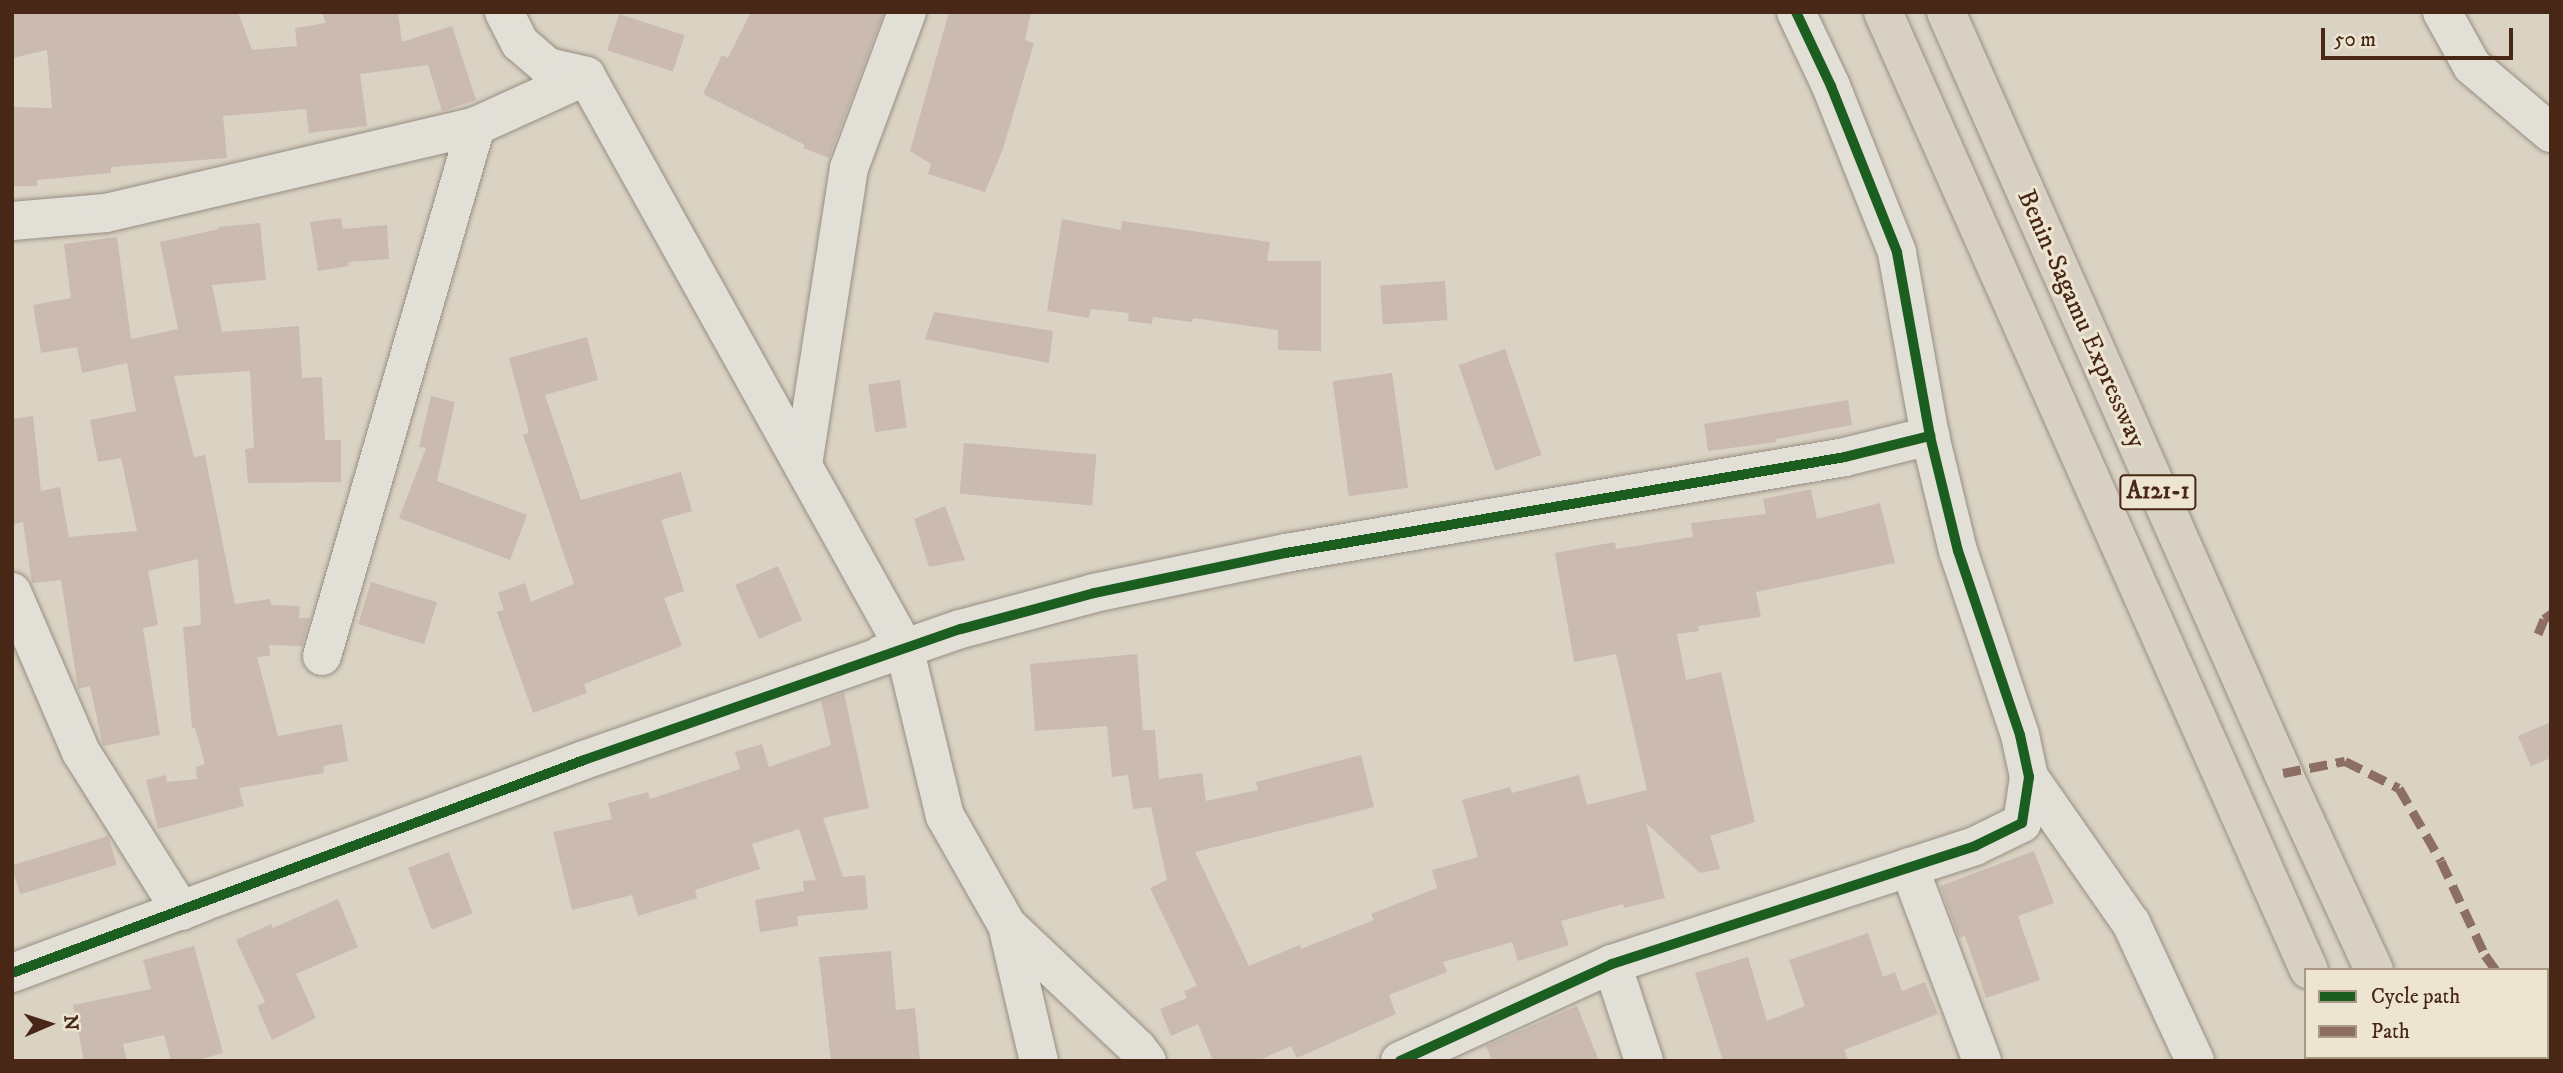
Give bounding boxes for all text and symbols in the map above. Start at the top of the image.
scale bar [2325,14,2518,58]
text: 50 m [2334,27,2376,53]
street label: Benin-Sagamu Expressway [2010,185,2152,453]
road number: A121-1 [2118,472,2198,512]
legend [2304,968,2549,1059]
text: Cycle path [2371,984,2460,1010]
north arrow [14,989,84,1059]
text: N [59,1014,82,1031]
text: Path [2371,1019,2410,1045]

